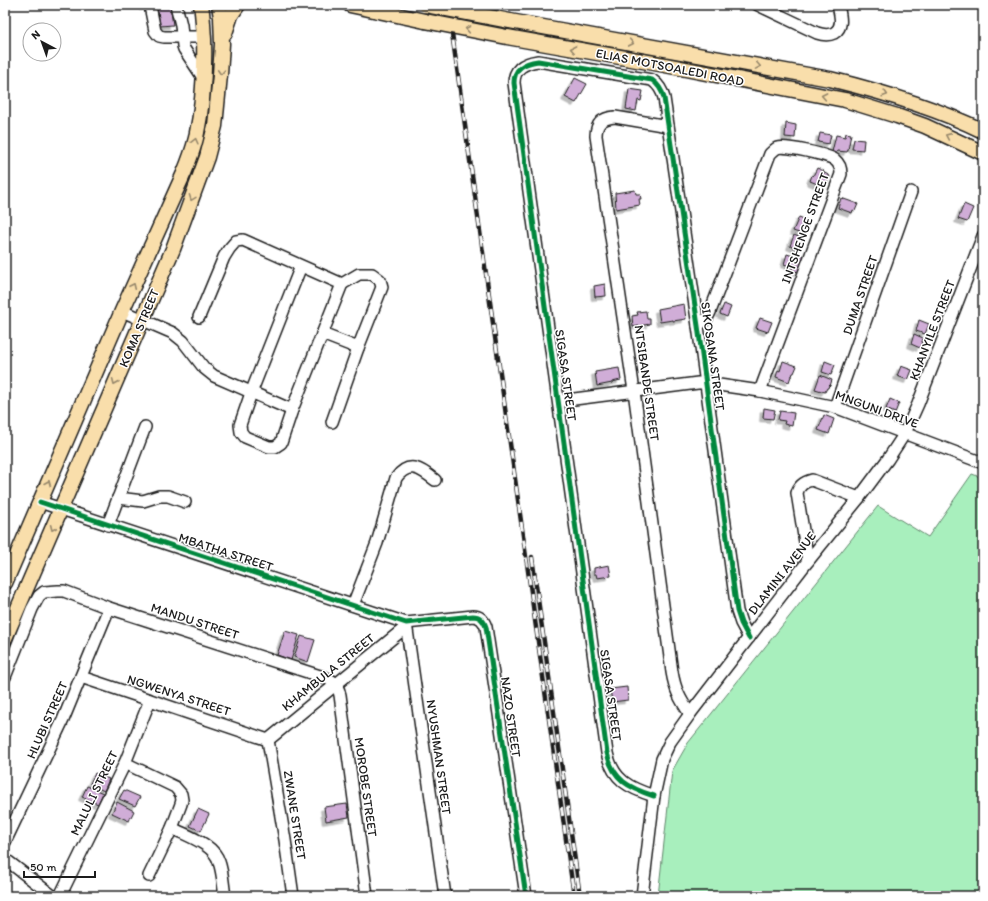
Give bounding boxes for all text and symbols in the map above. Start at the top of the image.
north arrow [22,22,62,62]
one-way arrow [465,26,472,34]
text: N [29,27,43,42]
one-way arrow [627,38,634,47]
one-way arrow [570,45,576,54]
street label: ELIAS MOTSOALEDI ROAD [595,45,746,89]
one-way arrow [755,62,762,70]
one-way arrow [216,69,225,75]
one-way arrow [882,89,889,98]
one-way arrow [821,92,828,100]
one-way arrow [944,133,952,141]
one-way arrow [190,138,199,145]
street label: INTSHENGE STREET [778,170,832,285]
one-way arrow [189,194,197,201]
street label: DUMA STREET [839,253,881,337]
street label: KHANYILE STREET [906,277,958,382]
one-way arrow [128,283,136,291]
street label: KOMA STREET [116,286,163,369]
street label: SIKOSANA STREET [698,301,728,412]
street label: NTSIBANDE STREET [631,324,663,443]
street label: SIGASA STREET [552,328,580,422]
one-way arrow [112,378,120,386]
street label: MNGUNI DRIVE [833,387,921,431]
one-way arrow [44,480,52,487]
one-way arrow [50,523,58,531]
street label: DLAMINI AVENUE [745,528,819,618]
street label: MBATHA STREET [177,530,276,575]
street label: MANDU STREET [149,600,242,643]
street label: KHAMBULA STREET [279,630,378,714]
street label: SIGASA STREET [597,648,625,742]
street label: NGWENYA STREET [125,671,233,719]
street label: NAZO STREET [498,676,524,759]
street label: HLUBI STREET [23,678,71,761]
street label: NYUSHMAN STREET [424,699,455,816]
street label: MOROBE STREET [352,736,380,838]
street label: MALULI STREET [67,748,121,838]
street label: ZWANE STREET [281,769,310,861]
scale bar [24,853,95,879]
text: 50 m [30,860,56,874]

